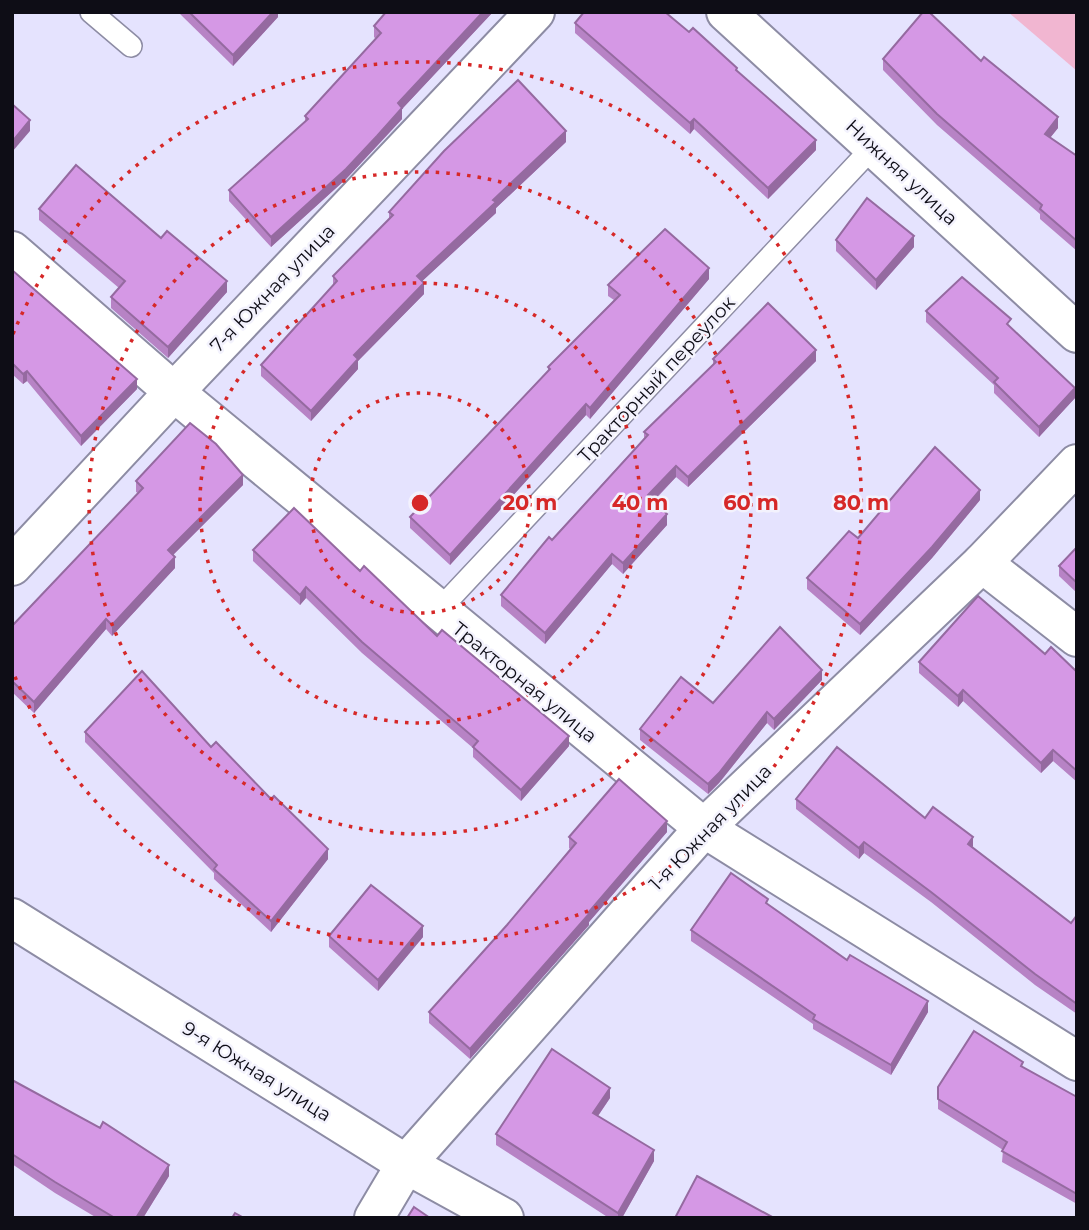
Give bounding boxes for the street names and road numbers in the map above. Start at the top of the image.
street label: Нижняя улица [841,115,962,230]
street label: 7-я Южная улица [205,219,340,357]
street label: Тракторный переулок [573,291,740,468]
street label: Тракторная улица [448,617,602,748]
street label: 1-я Южная улица [644,760,776,895]
street label: 9-я Южная улица [178,1016,335,1126]

